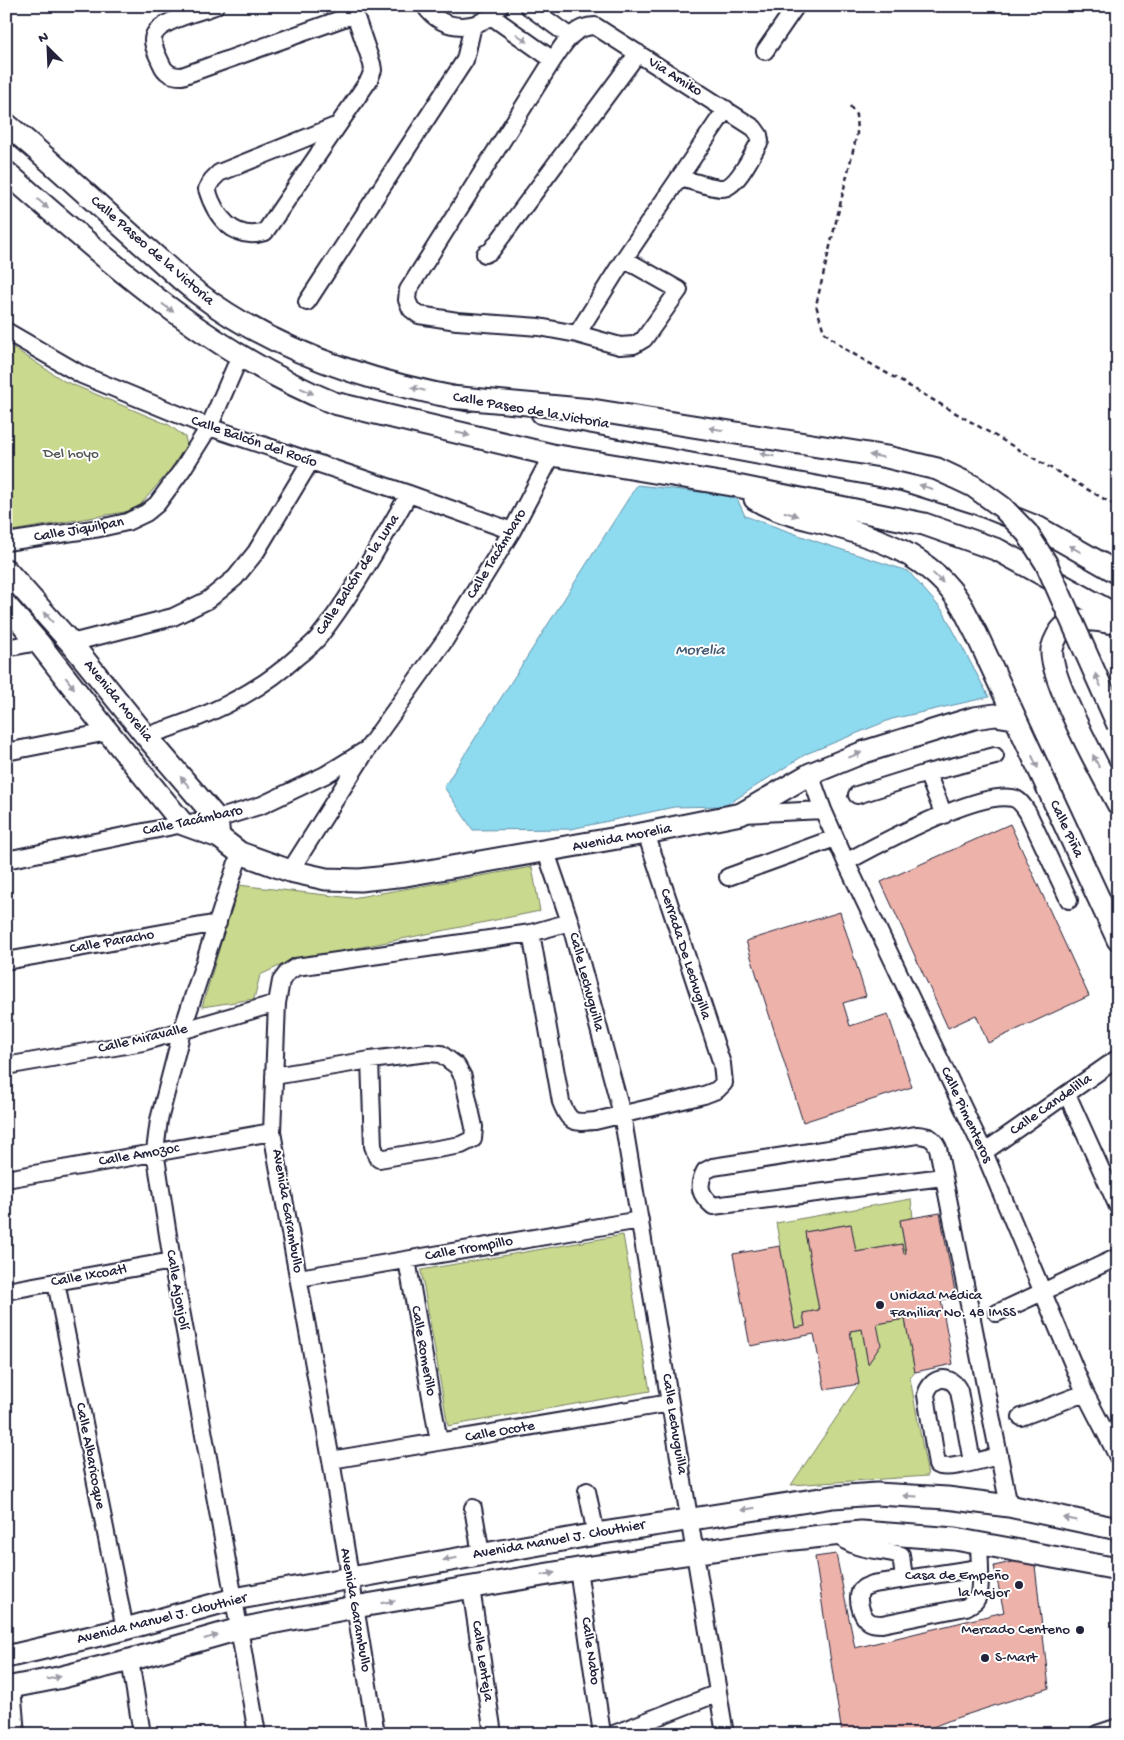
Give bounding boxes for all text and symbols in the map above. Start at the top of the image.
north arrow [22,22,72,72]
text: N [36,29,51,48]
one-way arrow [516,33,529,43]
street label: Via Amiko [644,53,706,101]
street label: Calle Paseo de la Victoria [86,192,218,310]
one-way arrow [37,198,49,209]
one-way arrow [161,302,174,313]
one-way arrow [411,385,426,393]
one-way arrow [300,388,314,396]
street label: Calle Paseo de la Victoria [451,388,611,434]
street label: Calle Balcón del Rocío [188,412,320,472]
one-way arrow [708,425,724,433]
one-way arrow [456,430,471,438]
park label: Del hoyo [42,445,99,463]
one-way arrow [758,450,774,458]
one-way arrow [868,451,884,459]
one-way arrow [918,482,933,490]
street label: Calle Tacámbaro [463,506,531,602]
one-way arrow [784,510,799,518]
street label: Calle Balcón de la Luna [312,511,404,639]
street label: Calle Jiquilpan [33,513,125,547]
one-way arrow [1069,544,1082,553]
one-way arrow [932,572,944,584]
one-way arrow [42,611,54,623]
water label: Morelia [675,642,726,661]
street label: Avenida Morelia [79,656,157,746]
one-way arrow [1094,673,1102,687]
one-way arrow [65,676,76,689]
one-way arrow [848,751,862,759]
one-way arrow [1092,754,1100,768]
one-way arrow [1031,755,1039,769]
one-way arrow [179,777,191,789]
street label: Calle Piña [1045,797,1087,861]
street label: Calle Tacámbaro [141,802,245,840]
street label: Avenida Morelia [571,819,674,856]
street label: Cerrada De Lechugilla [655,886,715,1022]
street label: Calle Paracho [68,926,156,958]
street label: Calle Lechuguilla [564,931,608,1034]
street label: Calle Miravalle [97,1020,190,1058]
street label: Calle Pimenteros [936,1064,996,1166]
street label: Calle Candelilla [1007,1070,1096,1140]
street label: Calle Amozoc [97,1139,181,1171]
street label: Avenida Garambullo [267,1148,307,1275]
street label: Calle Trompillo [424,1232,515,1266]
street label: Calle Ajonjolí [161,1248,193,1332]
street label: Calle Ixcoatl [50,1260,128,1292]
place label: Unidad Médica Familiar No. 48 IMSS [889,1287,1016,1322]
marker: Unidad Médica Familiar No. 48 IMSS [874,1299,886,1311]
street label: Calle Romerillo [406,1304,440,1398]
street label: Calle Lechuguilla [657,1372,691,1476]
street label: Calle Albaricoque [71,1401,109,1511]
street label: Calle Ocote [464,1417,536,1447]
one-way arrow [901,1491,917,1499]
one-way arrow [740,1505,756,1513]
one-way arrow [1062,1515,1078,1523]
street label: Avenida Manuel J. Clouthier [471,1516,648,1564]
street label: Avenida Garambullo [335,1547,375,1674]
one-way arrow [441,1556,457,1564]
place label: Casa de Empeño la Mejor [905,1567,1011,1602]
one-way arrow [540,1570,556,1578]
marker: Casa de Empeño la Mejor [1013,1579,1025,1591]
street label: Avenida Manuel J. Clouthier [75,1589,251,1649]
one-way arrow [380,1597,396,1605]
street label: Calle Nabo [576,1616,604,1686]
street label: Calle Lenteja [467,1619,497,1703]
place label: Mercado Centeno [961,1621,1070,1639]
marker: Mercado Centeno [1074,1624,1086,1636]
one-way arrow [204,1632,219,1640]
place label: S-Mart [995,1649,1039,1667]
marker: S-Mart [979,1652,991,1664]
one-way arrow [47,1674,62,1682]

